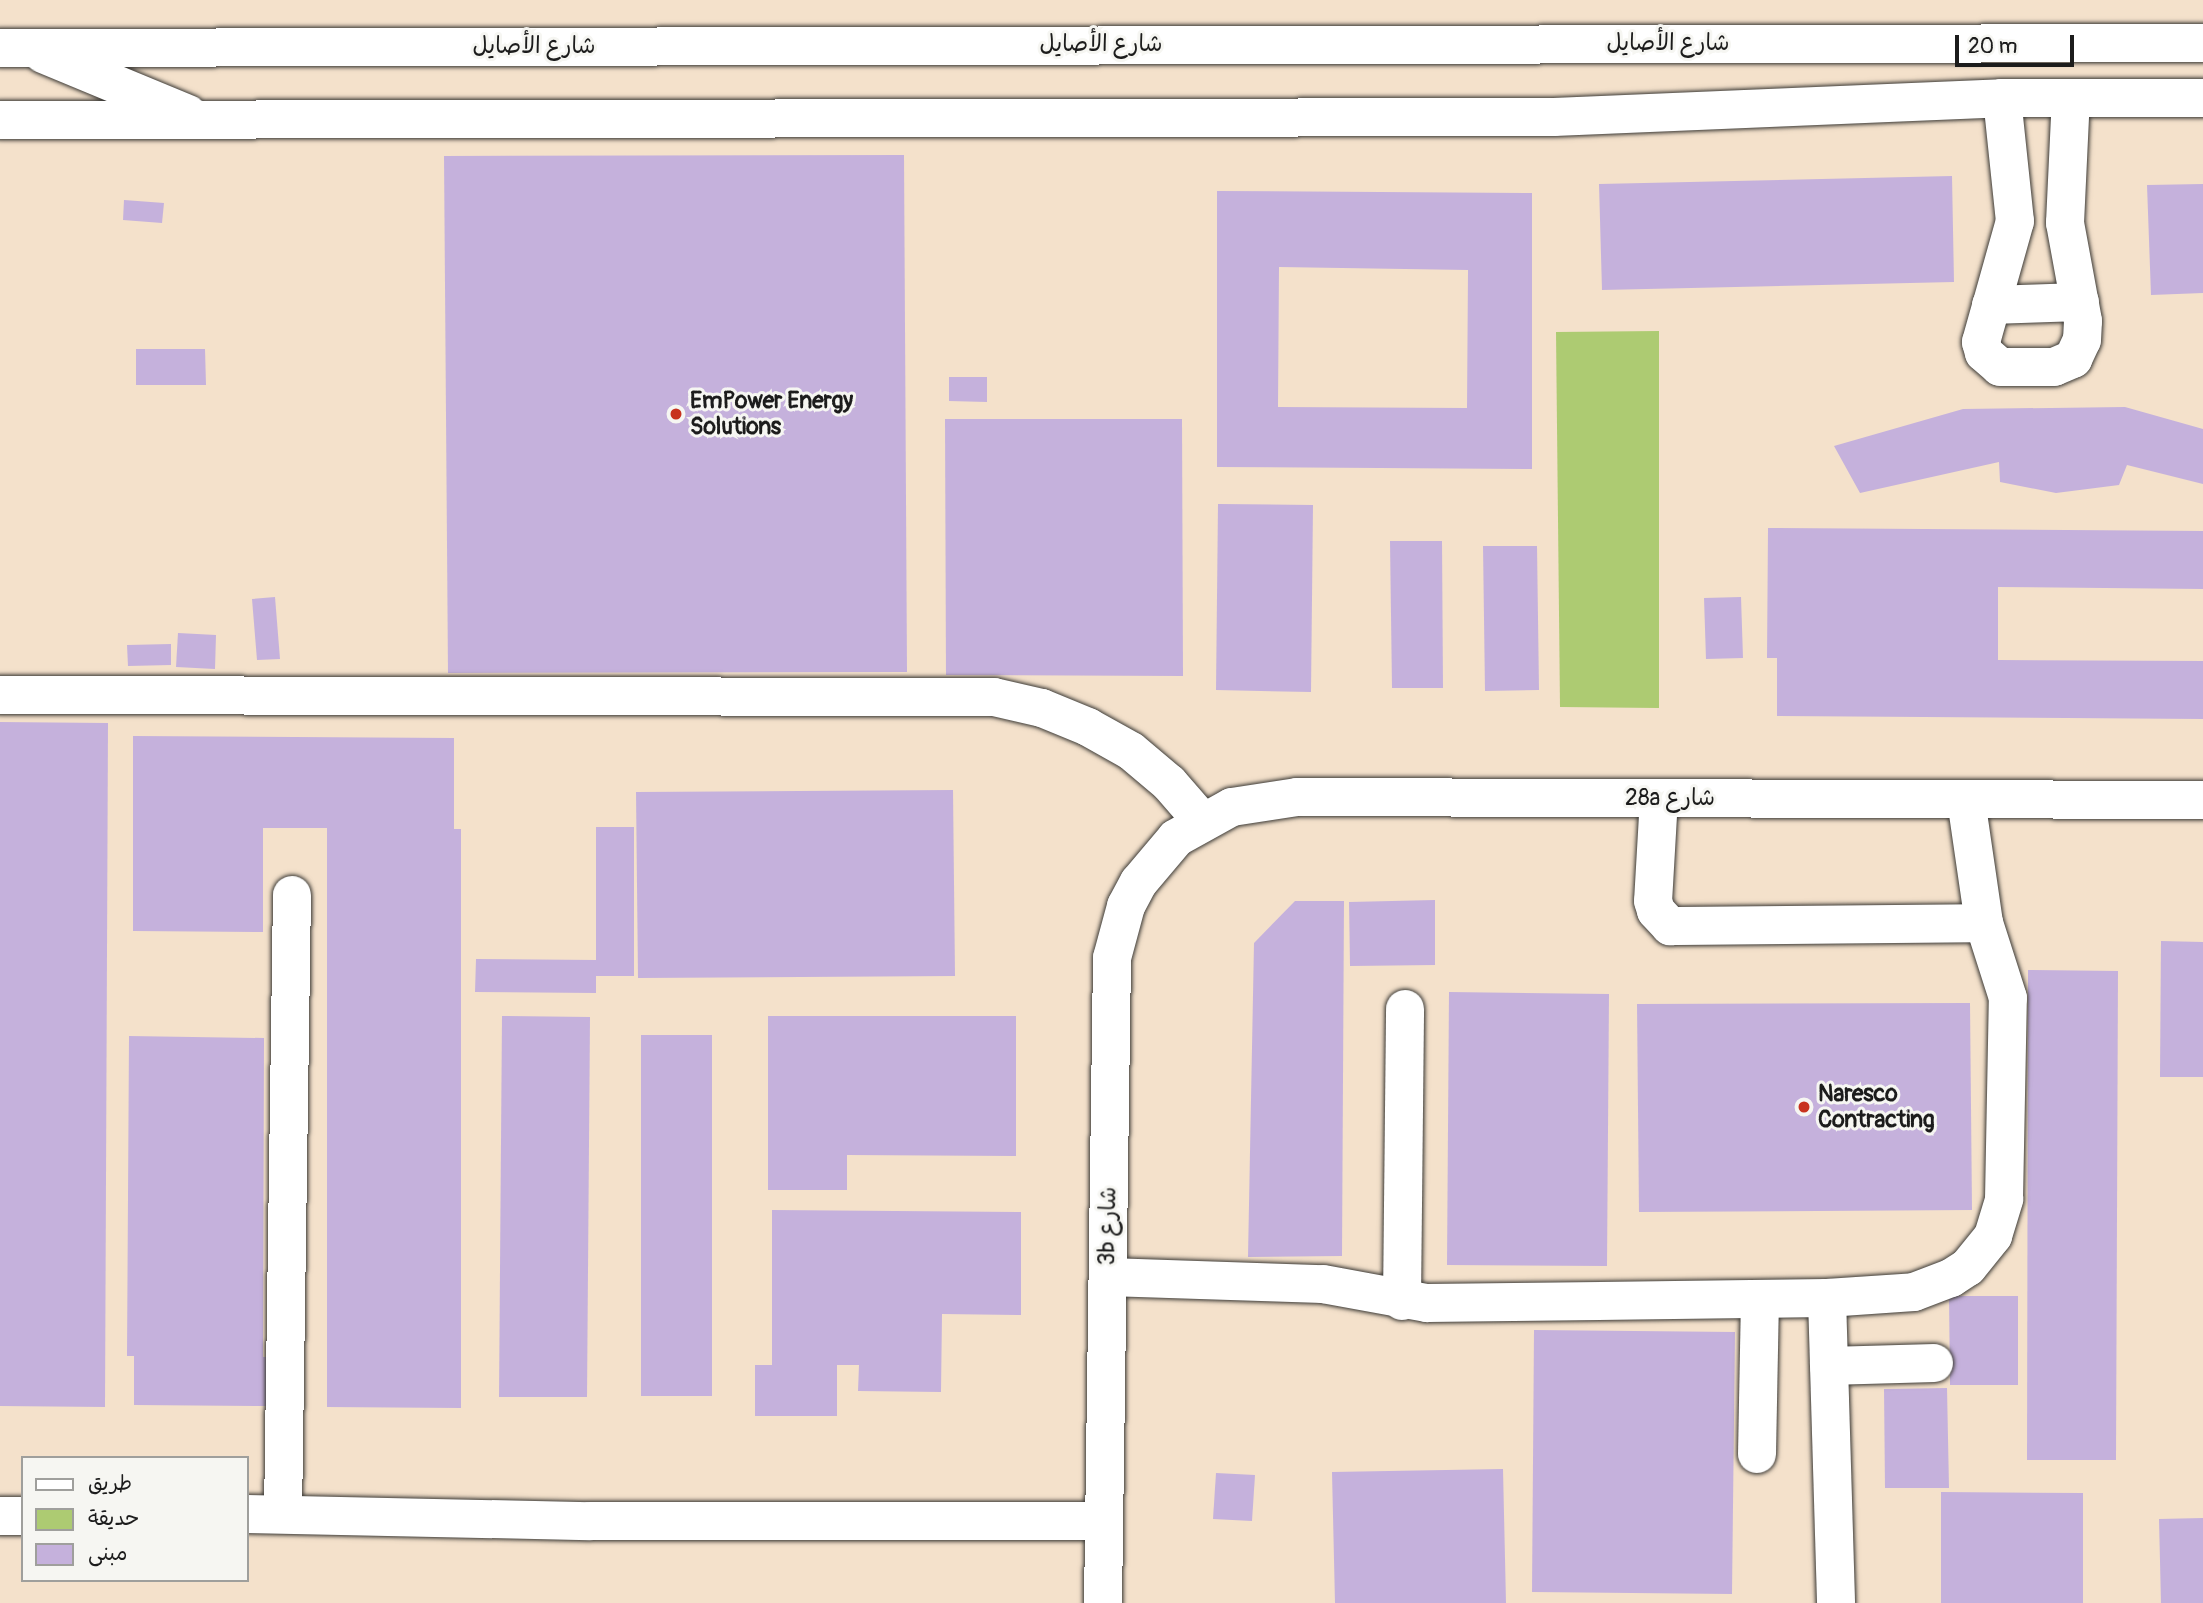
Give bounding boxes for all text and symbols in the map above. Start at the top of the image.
scale bar [1958,21,2077,65]
street label: شارع الأصايل [1606,29,1730,57]
street label: شارع الأصايل [1039,30,1163,58]
street label: شارع الأصايل [472,32,596,60]
text: 20 m [1968,33,2017,60]
place label: EmPower Energy Solutions [690,387,853,441]
marker: EmPower Energy Solutions [668,406,684,422]
street label: 28a شارع [1625,784,1715,812]
place label: Naresco Contracting [1818,1080,1935,1134]
marker: Naresco Contracting [1796,1099,1812,1115]
street label: 3b شارع [1094,1186,1122,1266]
legend [21,1456,248,1582]
text: طريق [88,1470,132,1497]
text: حديقة [88,1505,139,1532]
text: مبنى [88,1540,127,1567]

